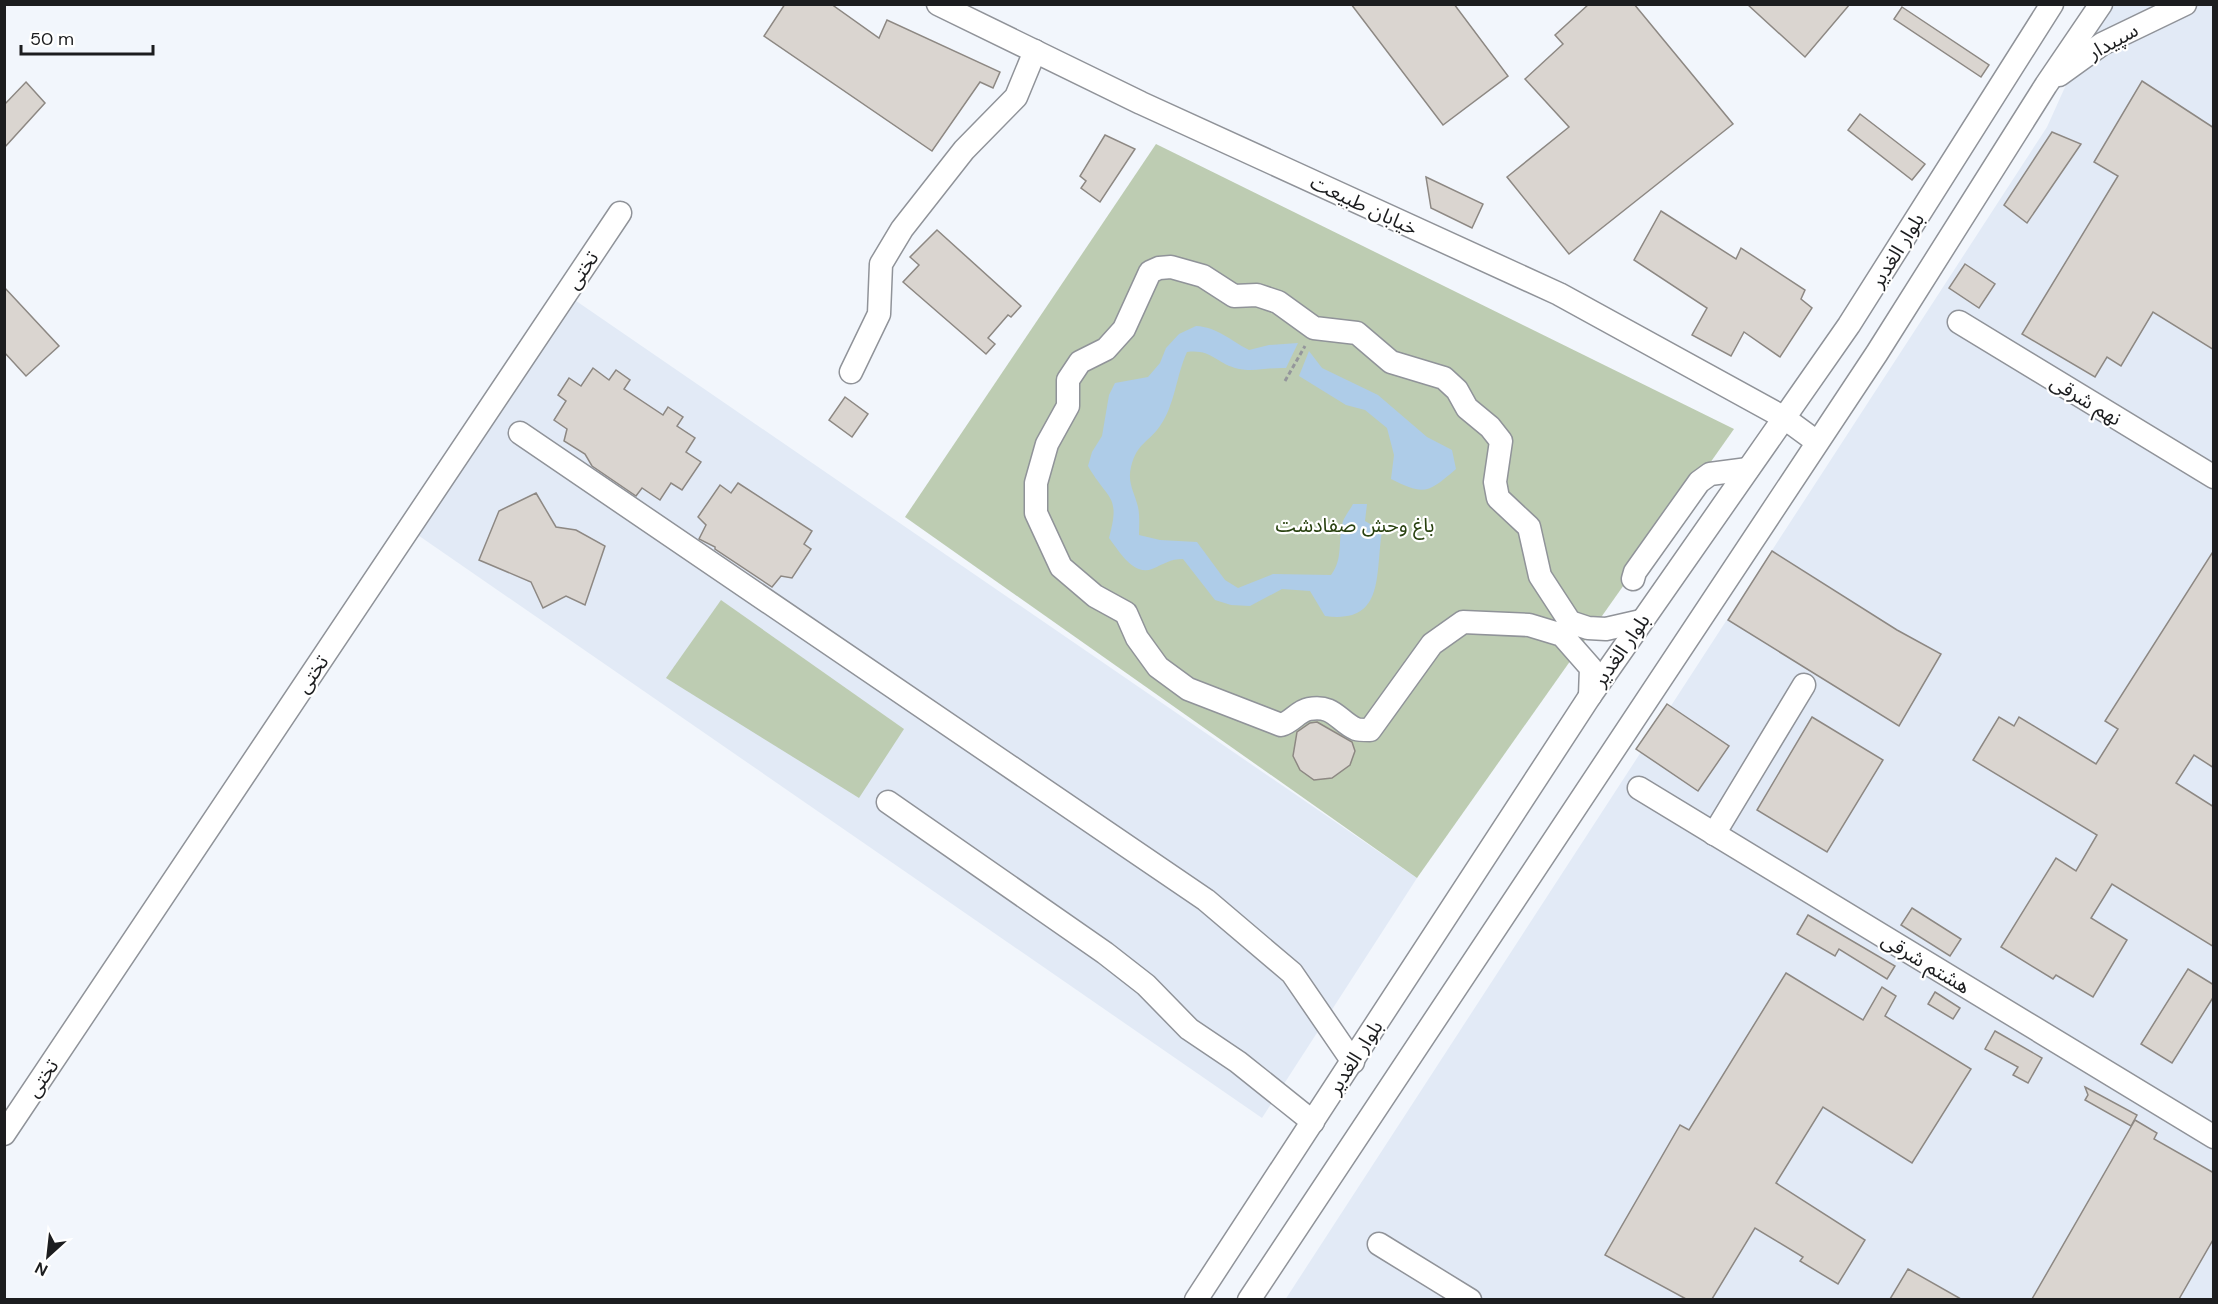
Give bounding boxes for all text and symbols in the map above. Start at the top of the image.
street label: سپیدار [2082,17,2143,66]
scale bar [21,18,153,56]
text: 50 m [30,27,74,51]
street label: خیابان طبیعت [1306,169,1422,241]
street label: بلوار الغدیر [1863,208,1930,293]
street label: تختی [560,246,604,294]
street label: نهم شرقی [2045,369,2126,433]
park label: باغ وحش صفادشت [1276,512,1434,540]
street label: بلوار الغدیر [1586,608,1656,692]
street label: تختی [290,650,334,698]
street label: هشتم شرقی [1876,926,1975,1001]
street label: بلوار الغدیر [1321,1015,1389,1100]
street label: تختی [20,1054,64,1102]
north arrow [18,1226,78,1286]
text: N [31,1257,51,1281]

